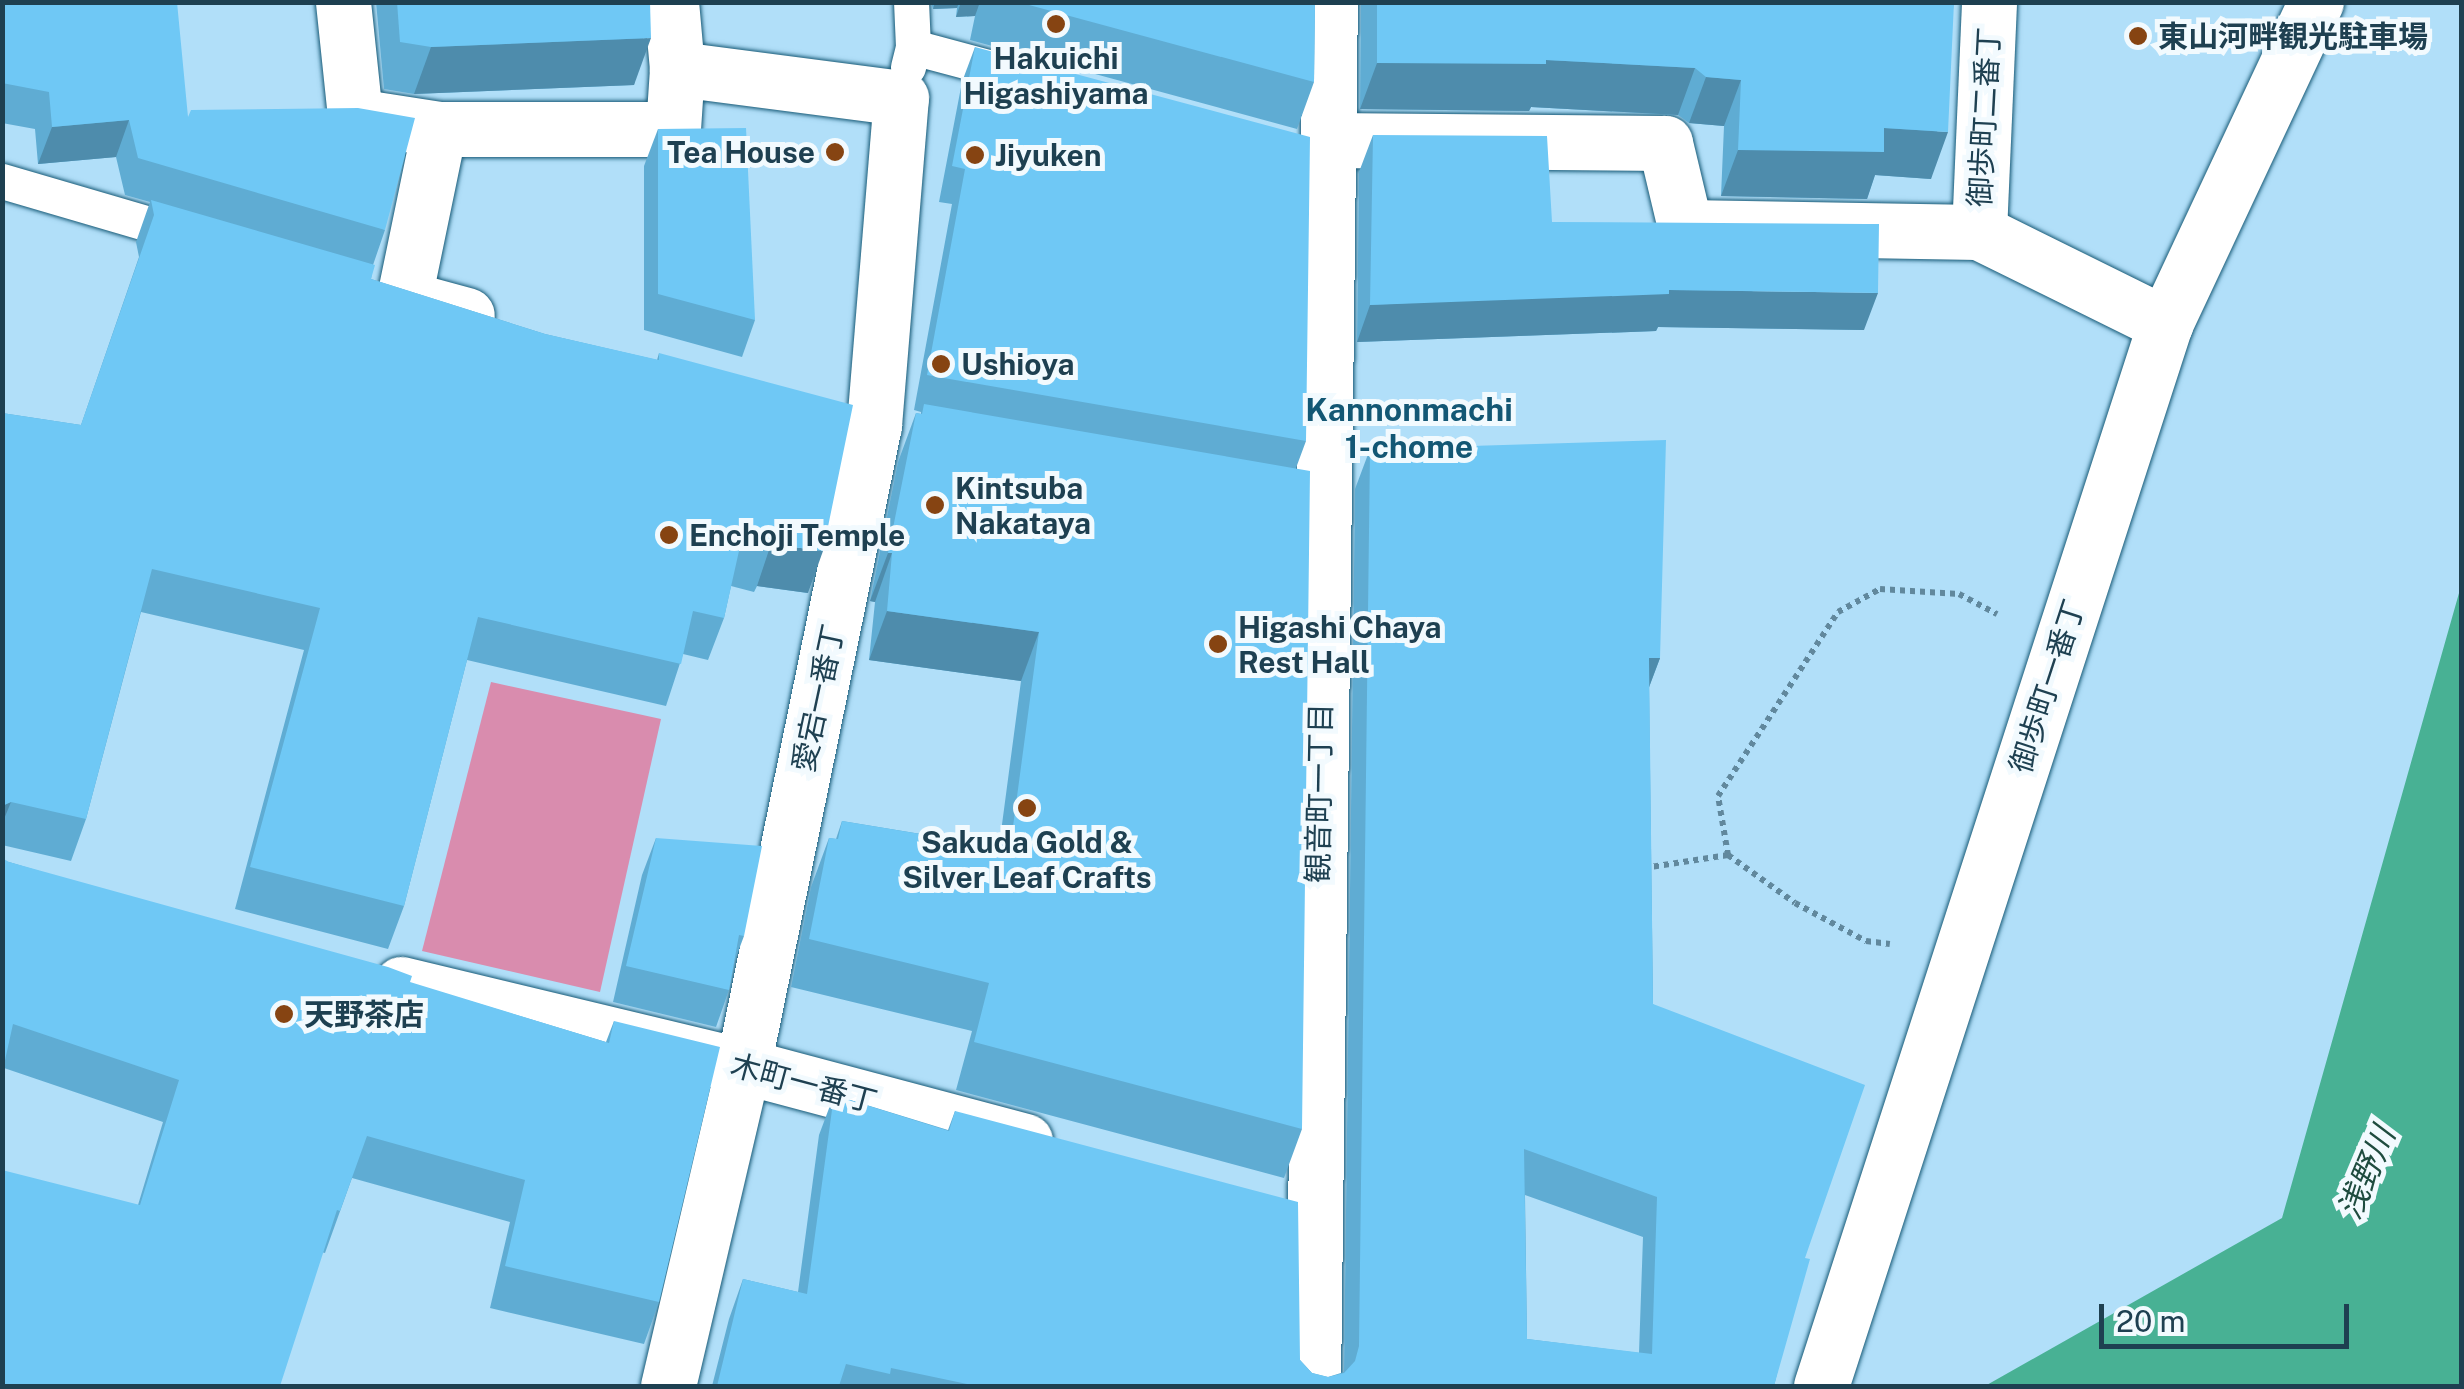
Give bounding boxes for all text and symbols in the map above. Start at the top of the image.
marker: Hakuichi Higashiyama [1045,13,1067,35]
place label: 東山河畔観光駐車場 [2158,18,2428,54]
marker: 東山河畔観光駐車場 [2127,25,2149,47]
street label: 御歩町二番丁 [1961,26,2007,208]
place label: Hakuichi Higashiyama [964,40,1148,110]
place label: Tea House [667,134,815,170]
place label: Jiyuken [995,137,1102,173]
marker: Tea House [824,141,846,163]
marker: Jiyuken [964,144,986,166]
place label: Ushioya [961,346,1074,382]
marker: Ushioya [930,353,952,375]
district label: Kannonmachi 1-chome [1305,392,1513,467]
place label: Kintsuba Nakataya [955,470,1091,540]
marker: Kintsuba Nakataya [924,494,946,516]
place label: Enchoji Temple [689,517,905,553]
marker: Enchoji Temple [658,524,680,546]
street label: 御歩町一番丁 [2002,595,2092,777]
place label: Higashi Chaya Rest Hall [1238,609,1442,680]
street label: 愛宕一番丁 [785,621,851,775]
marker: Higashi Chaya Rest Hall [1207,633,1229,655]
street label: 観音町一丁目 [1299,703,1339,883]
marker: Sakuda Gold & Silver Leaf Crafts [1016,797,1038,819]
place label: Sakuda Gold & Silver Leaf Crafts [902,824,1152,894]
place label: 天野茶店 [304,996,424,1032]
marker: 天野茶店 [273,1003,295,1025]
street label: 木町一番丁 [727,1046,881,1120]
water label: 浅野川 [2331,1121,2403,1225]
scale bar [2104,1284,2354,1346]
text: 20 m [2116,1303,2185,1339]

